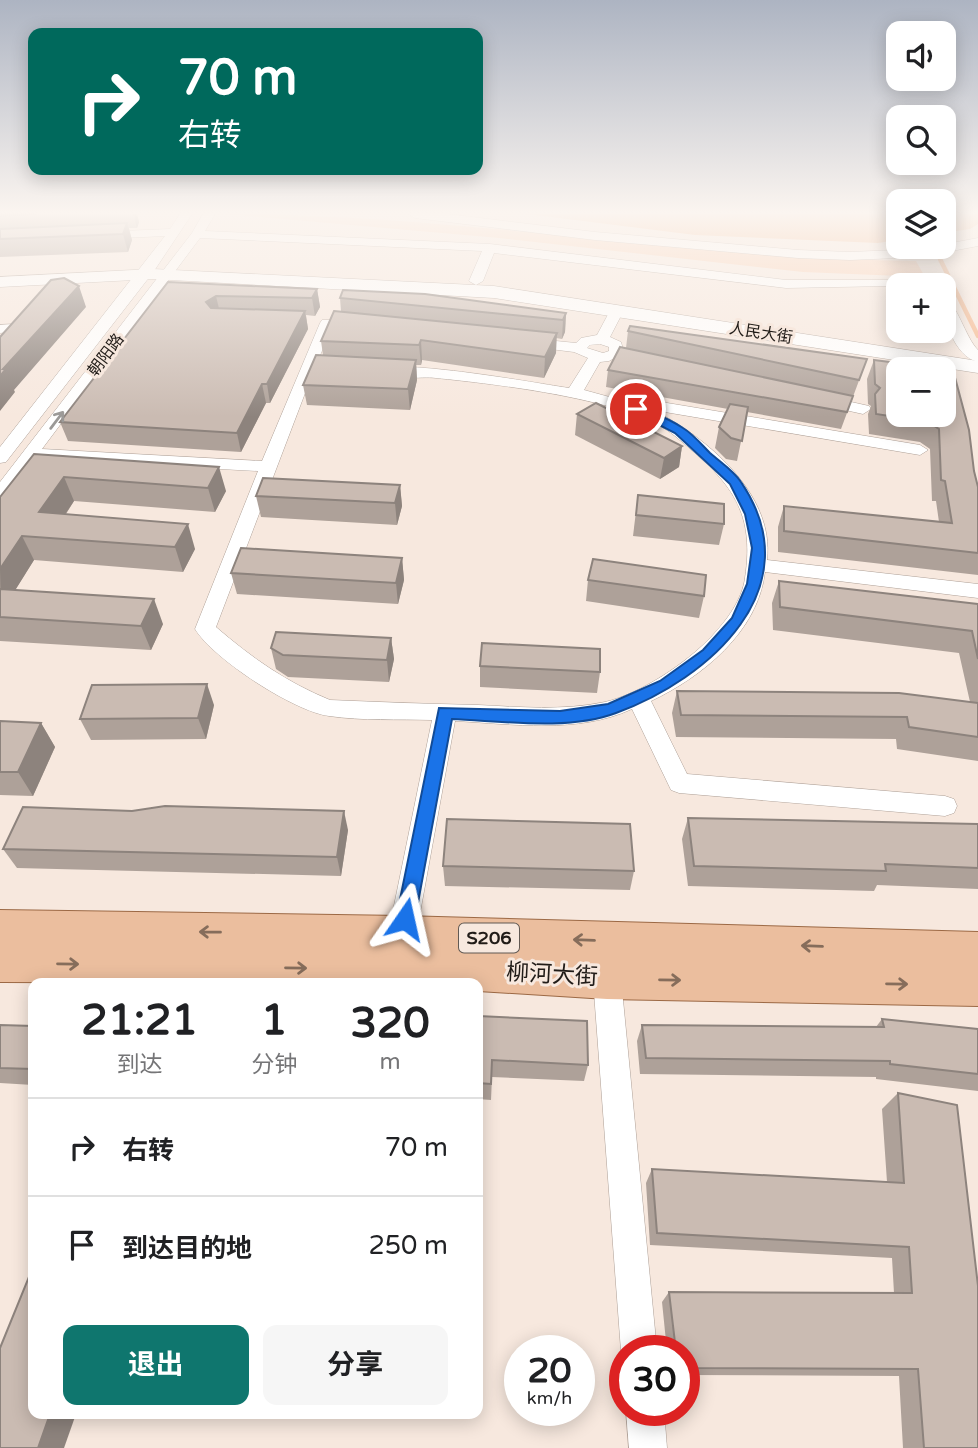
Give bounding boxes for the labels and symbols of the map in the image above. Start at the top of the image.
street label: 人民大街 [728,318,794,348]
street label: 朝阳路 [84,330,128,380]
pin [606,379,666,439]
one-way arrow [49,412,64,430]
position arrow [368,882,442,956]
road number: S206 [459,923,519,953]
one-way arrow [199,926,222,939]
one-way arrow [573,933,596,947]
one-way arrow [801,940,824,953]
one-way arrow [56,957,79,970]
street label: 柳河大街 [505,959,599,991]
one-way arrow [284,961,307,974]
one-way arrow [658,973,681,987]
one-way arrow [886,977,909,990]
speed limit sign: 30 [609,1335,700,1426]

